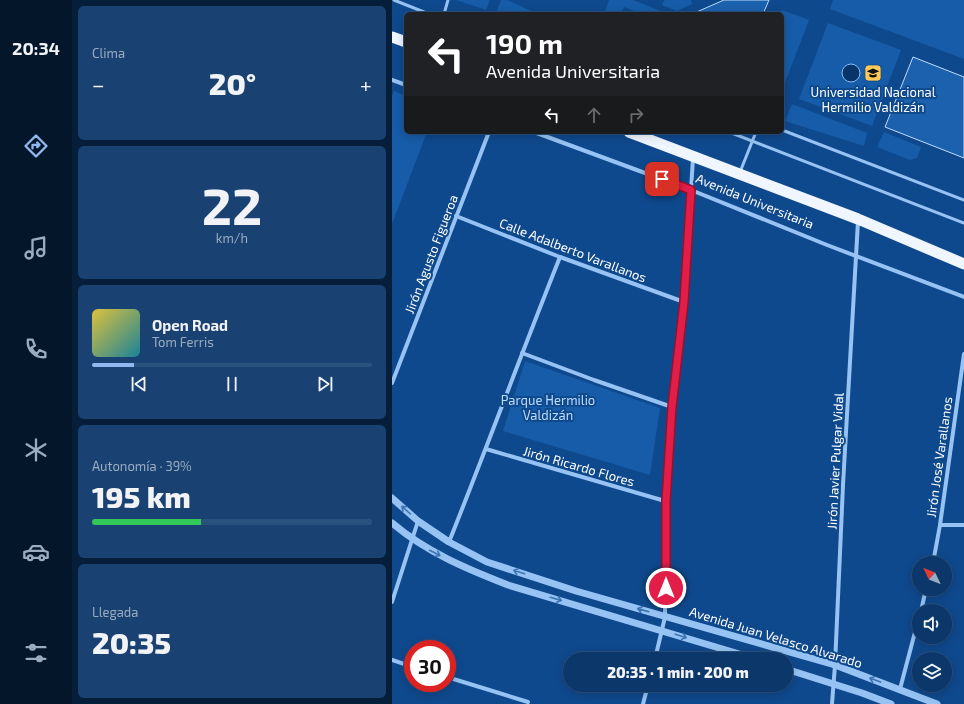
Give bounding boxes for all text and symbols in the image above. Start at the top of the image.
text: 190 m [486,26,563,60]
icon: left [420,28,472,80]
text: 20:34 [12,37,60,59]
text: Clima [92,45,125,61]
text: Avenida Universitaria [486,60,660,82]
school or university icon: Universidad Nacional Hermilio Valdizán [863,63,883,83]
text: 20° [209,65,256,101]
text: − [92,71,105,97]
text: + [360,71,372,97]
place label: Universidad Nacional Hermilio Valdizán [810,84,936,115]
icon: left [541,104,563,126]
icon: ahead [583,104,605,126]
icon: right [625,104,647,126]
icon: directions [22,132,50,160]
pin [645,162,679,196]
icon: arrive [651,168,673,190]
street label: Avenida Universitaria [694,170,816,232]
text: 22 [202,173,262,235]
street label: Jirón Agusto Figueroa [401,192,461,316]
street label: Calle Adalberto Varallanos [497,215,649,285]
text: km/h [216,230,248,246]
icon: music [22,234,50,262]
text: Open Road [152,316,228,334]
text: Tom Ferris [152,334,214,350]
icon: phone [22,335,50,363]
icon: previous [128,373,150,395]
icon: pause [221,373,243,395]
icon: next [314,373,336,395]
park label: Parque Hermilio Valdizán [501,392,595,423]
street label: Jirón Javier Pulgar Vidal [823,392,847,530]
street label: Jirón José Varallanos [923,396,955,518]
icon: climate [22,436,50,464]
street label: Jirón Ricardo Flores [522,442,636,490]
text: Autonomía · 39% [92,458,192,474]
text: 195 km [92,478,191,514]
one-way arrow [400,506,411,515]
icon: car [22,538,50,566]
one-way arrow [429,550,441,557]
north arrow [912,556,952,596]
map controls [912,556,952,692]
position arrow [645,567,687,609]
one-way arrow [512,568,525,575]
one-way arrow [550,596,563,603]
street label: Avenida Juan Velasco Alvarado [688,603,864,671]
text: Llegada [92,604,138,620]
button: sound [912,604,952,644]
one-way arrow [637,606,650,613]
text: 20:35 [92,624,171,660]
one-way arrow [674,633,687,640]
icon: filters [22,639,50,667]
speed limit sign: 30 [404,640,456,692]
button: layers [912,652,952,692]
text: 20:35 · 1 min · 200 m [607,663,749,681]
one-way arrow [869,675,881,683]

